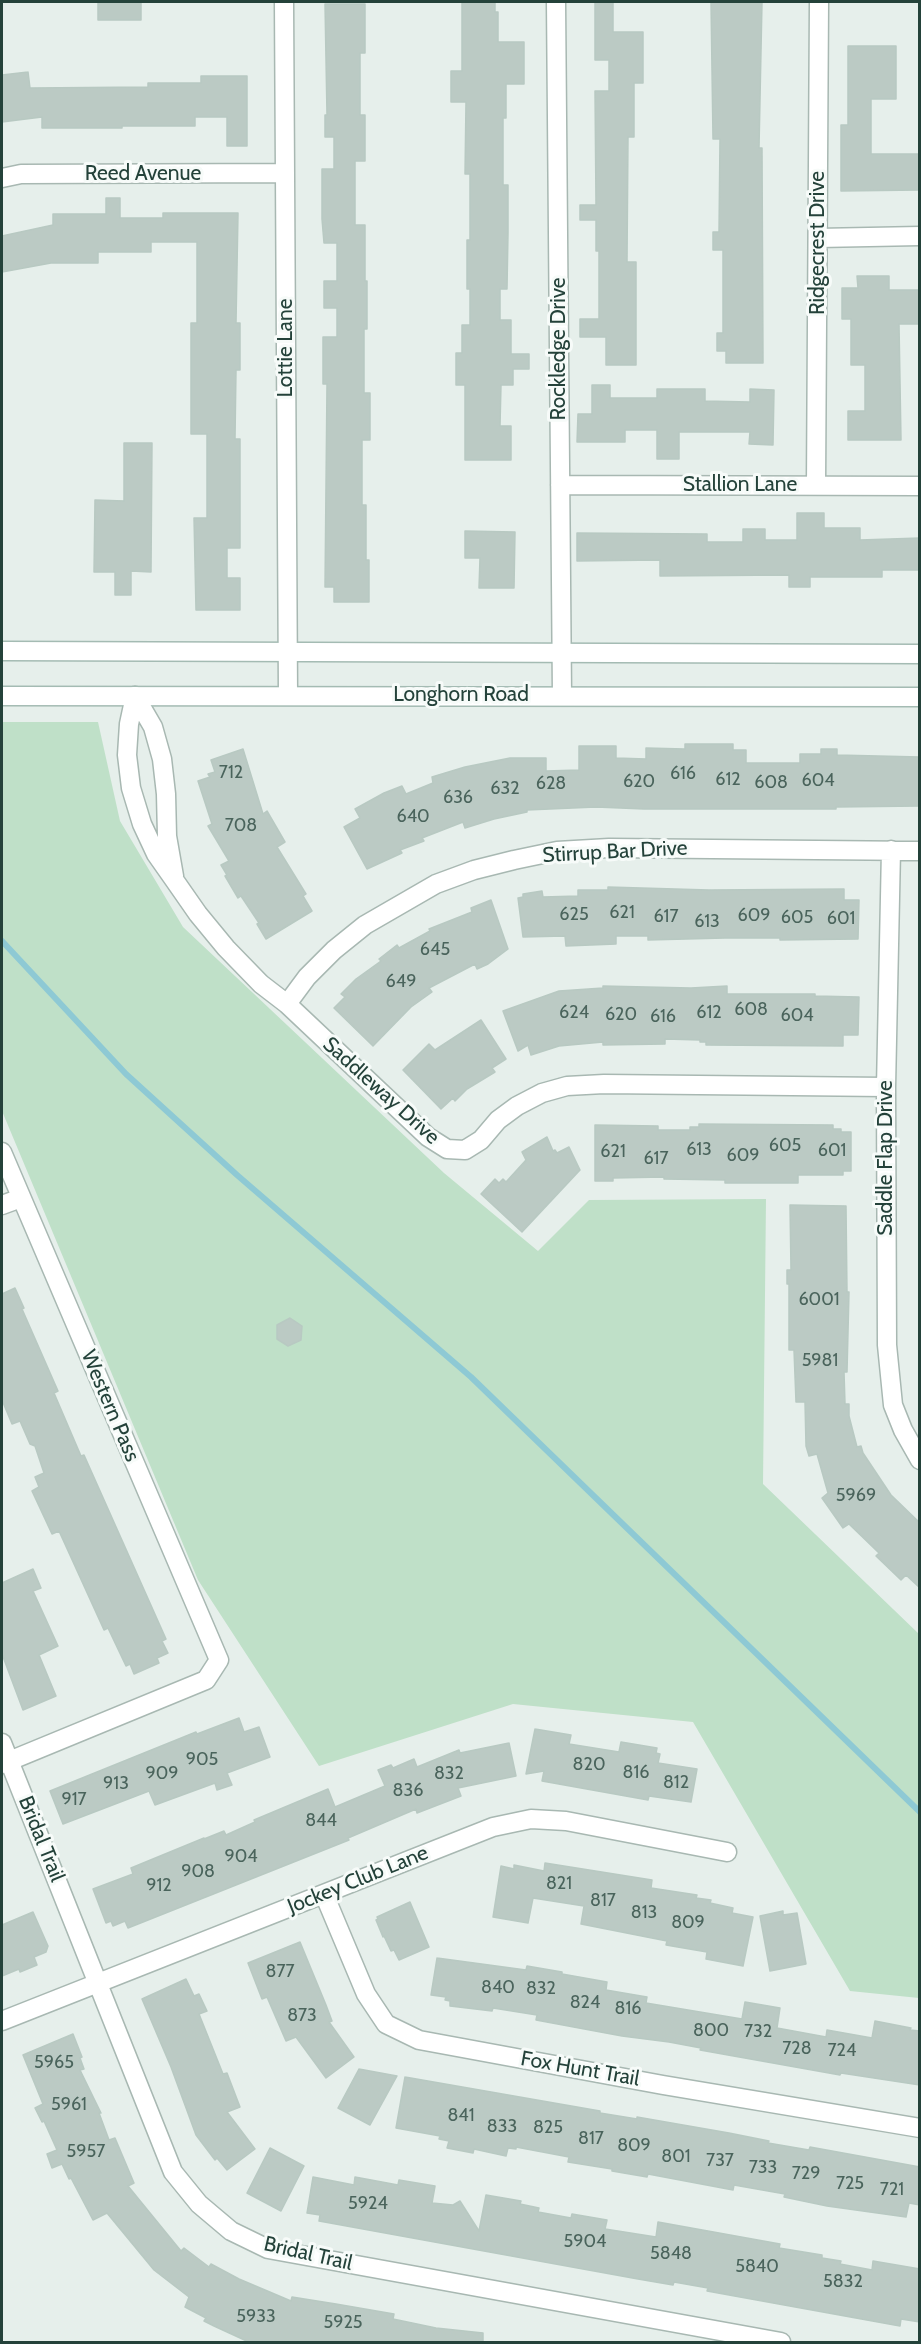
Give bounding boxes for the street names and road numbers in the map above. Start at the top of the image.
street label: Reed Avenue [85,161,201,187]
street label: Ridgecrest Drive [805,171,831,315]
street label: Rockledge Drive [546,277,572,421]
street label: Lottie Lane [273,299,299,397]
street label: Stallion Lane [683,472,797,498]
street label: Longhorn Road [393,682,529,708]
street label: Stirrup Bar Drive [542,836,688,868]
street label: Saddleway Drive [317,1032,445,1150]
street label: Saddle Flap Drive [873,1080,899,1236]
street label: Western Pass [75,1347,145,1465]
street label: Bridal Trail [12,1792,70,1886]
street label: Jockey Club Lane [284,1840,432,1920]
street label: Fox Hunt Trail [519,2046,641,2092]
street label: Bridal Trail [261,2232,355,2276]

